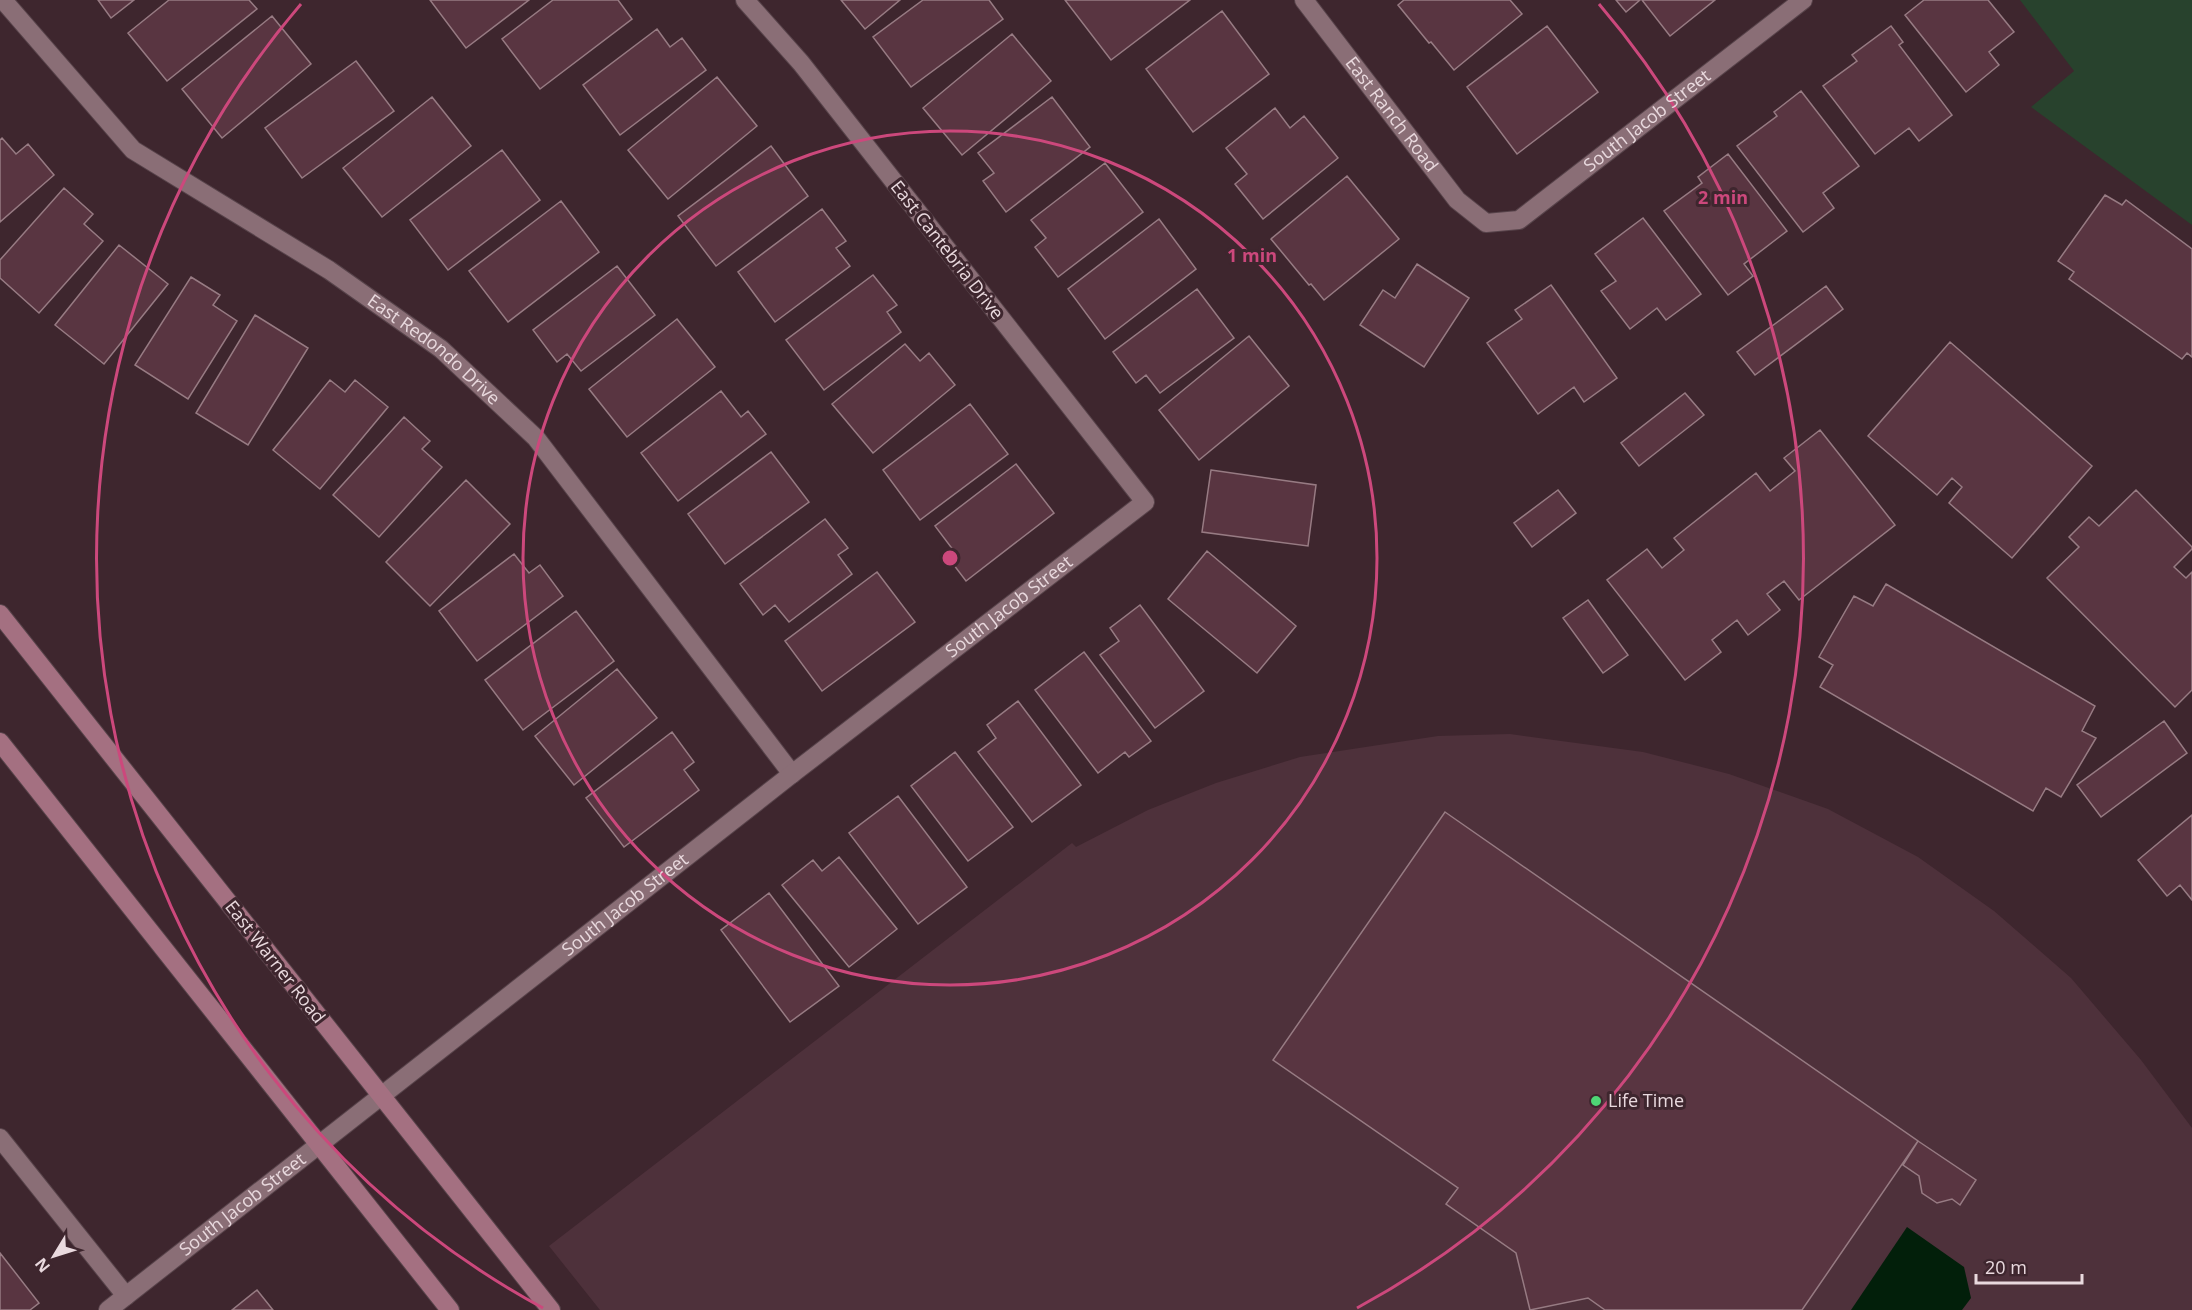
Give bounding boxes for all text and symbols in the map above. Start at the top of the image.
street label: East Ranch Road [1340,51,1444,176]
street label: South Jacob Street [1578,63,1715,177]
street label: East Cantebria Drive [886,175,1010,324]
text: 2 min [1698,185,1748,209]
text: 1 min [1227,243,1277,267]
street label: East Redondo Drive [363,288,506,410]
centre of rings [940,548,960,568]
street label: South Jacob Street [940,549,1077,663]
street label: South Jacob Street [556,847,693,961]
street label: East Warner Road [220,895,331,1028]
place label: Life Time [1608,1088,1684,1112]
marker: Life Time [1589,1094,1603,1108]
street label: South Jacob Street [174,1147,310,1261]
north arrow [24,1226,84,1286]
scale bar [1976,1247,2082,1285]
text: N [30,1253,55,1277]
text: 20 m [1985,1255,2027,1279]

